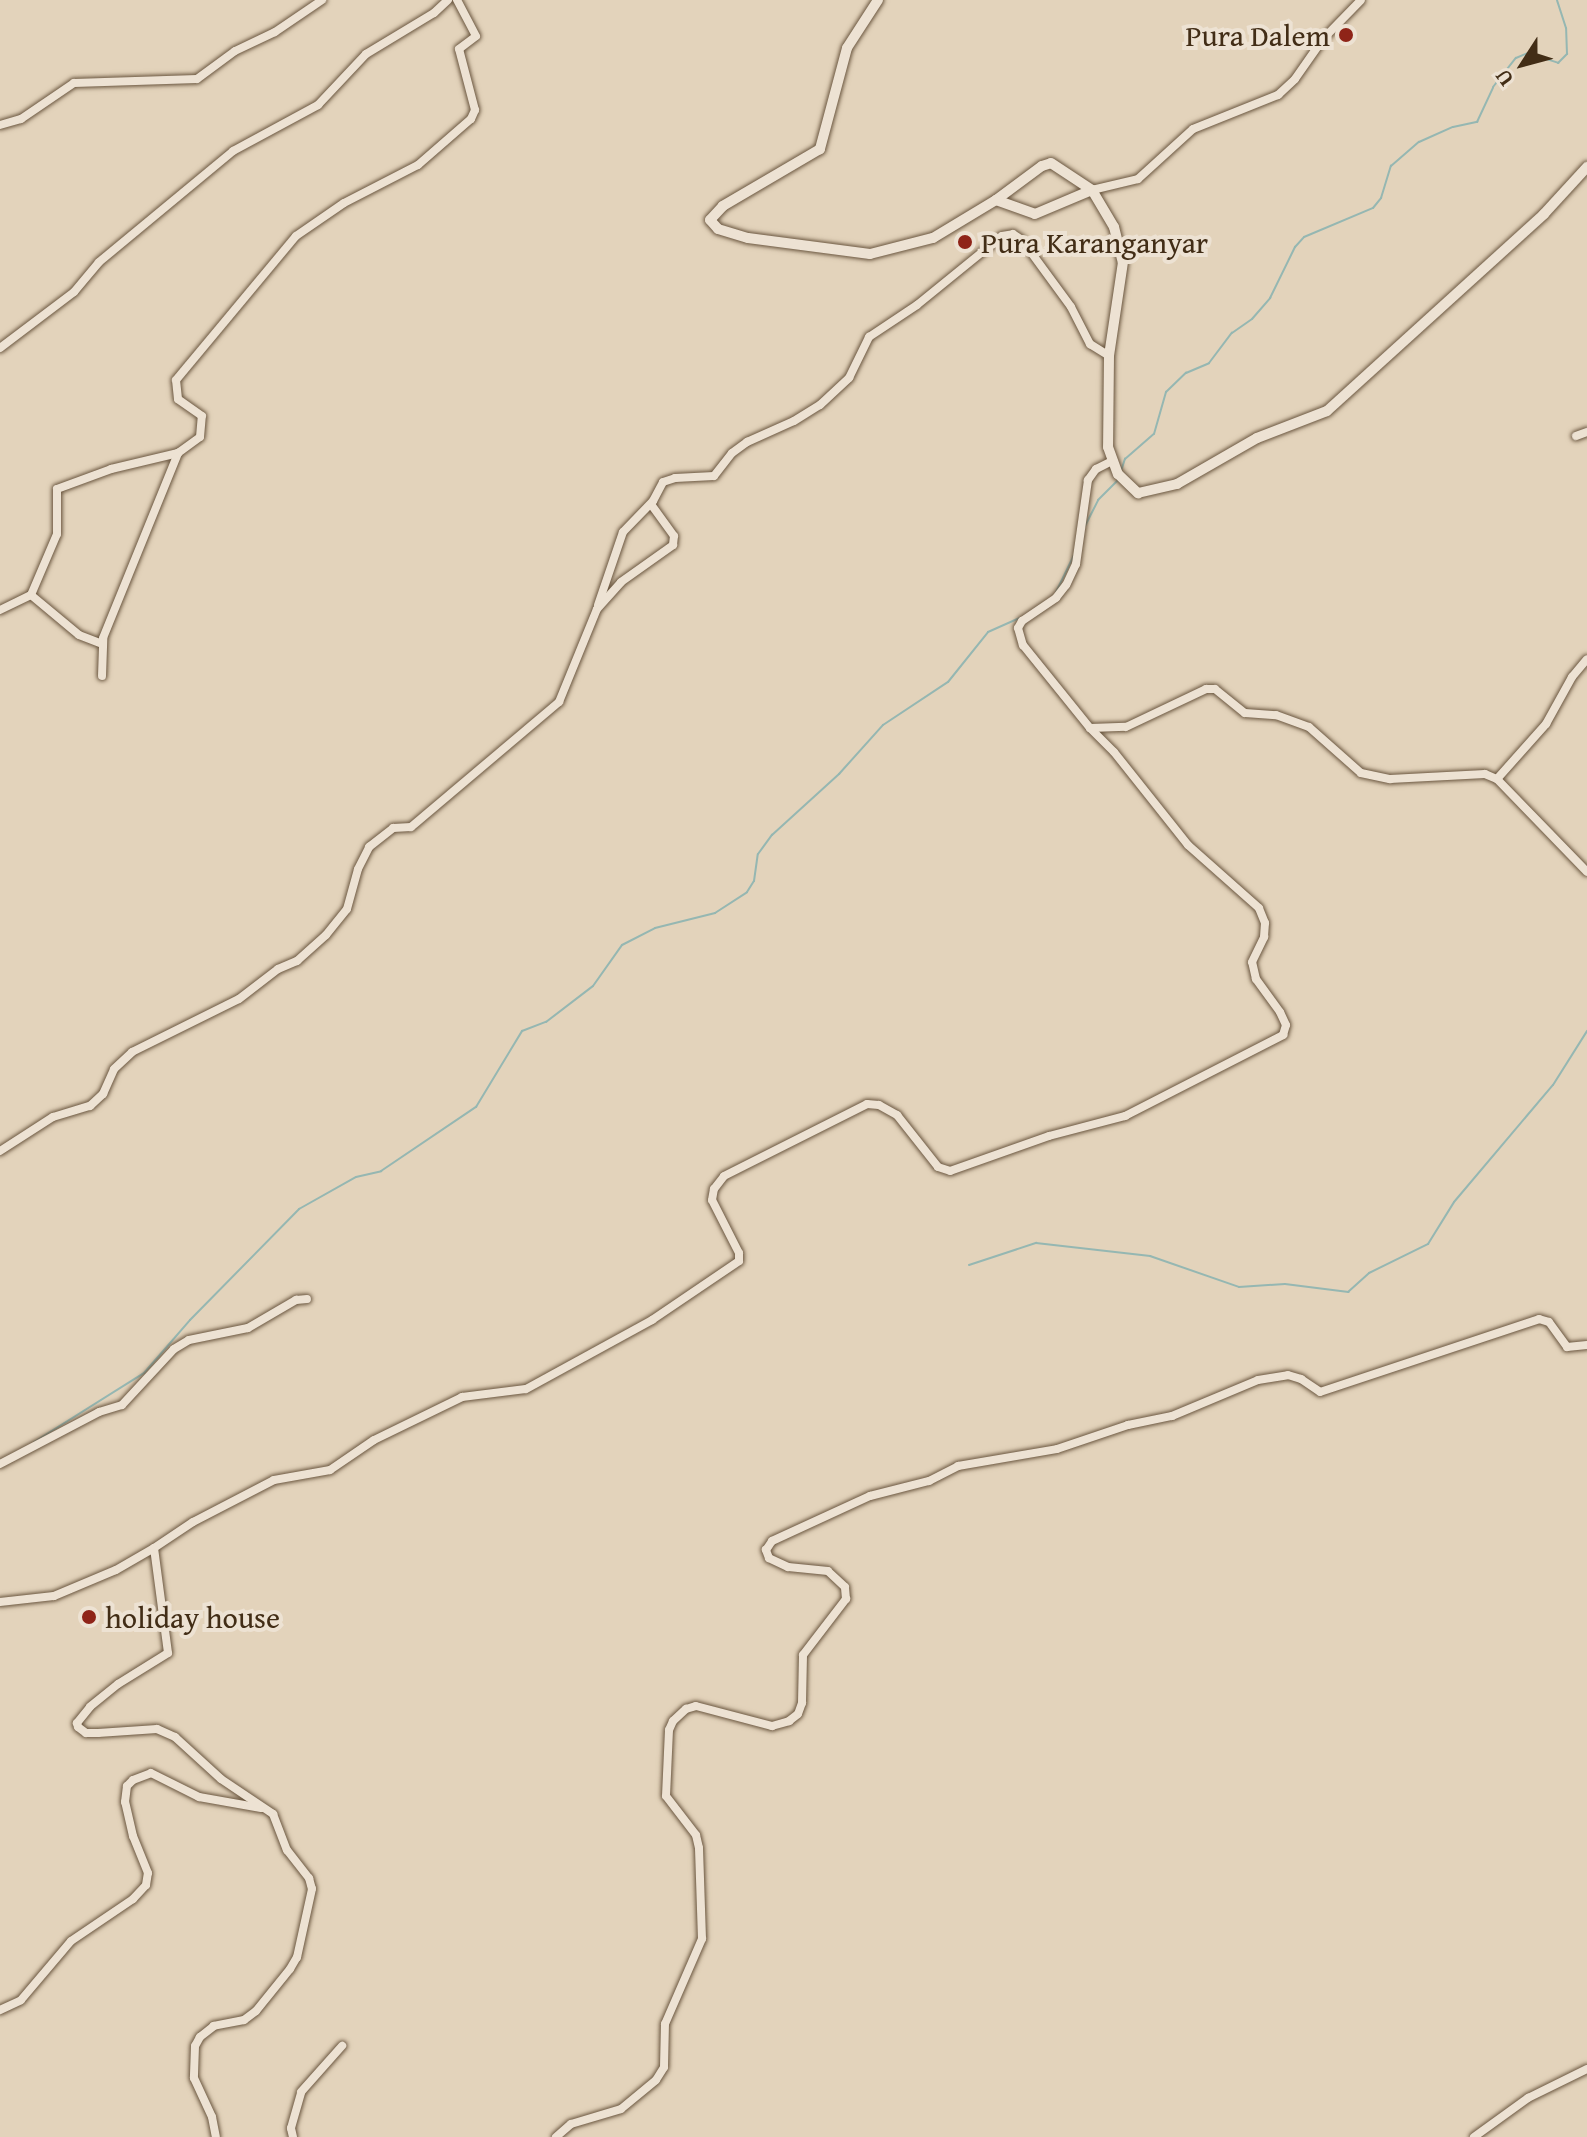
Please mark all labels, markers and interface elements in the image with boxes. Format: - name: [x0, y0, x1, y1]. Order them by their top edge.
- place label: Pura Dalem: [1185, 17, 1330, 53]
- north arrow: [1483, 24, 1563, 104]
- marker: Pura Dalem: [1337, 26, 1355, 44]
- text: U: [1486, 63, 1521, 94]
- place label: Pura Karanganyar: [981, 224, 1208, 260]
- marker: Pura Karanganyar: [956, 233, 974, 251]
- place label: holiday house: [105, 1599, 280, 1635]
- marker: holiday house: [80, 1608, 98, 1626]

